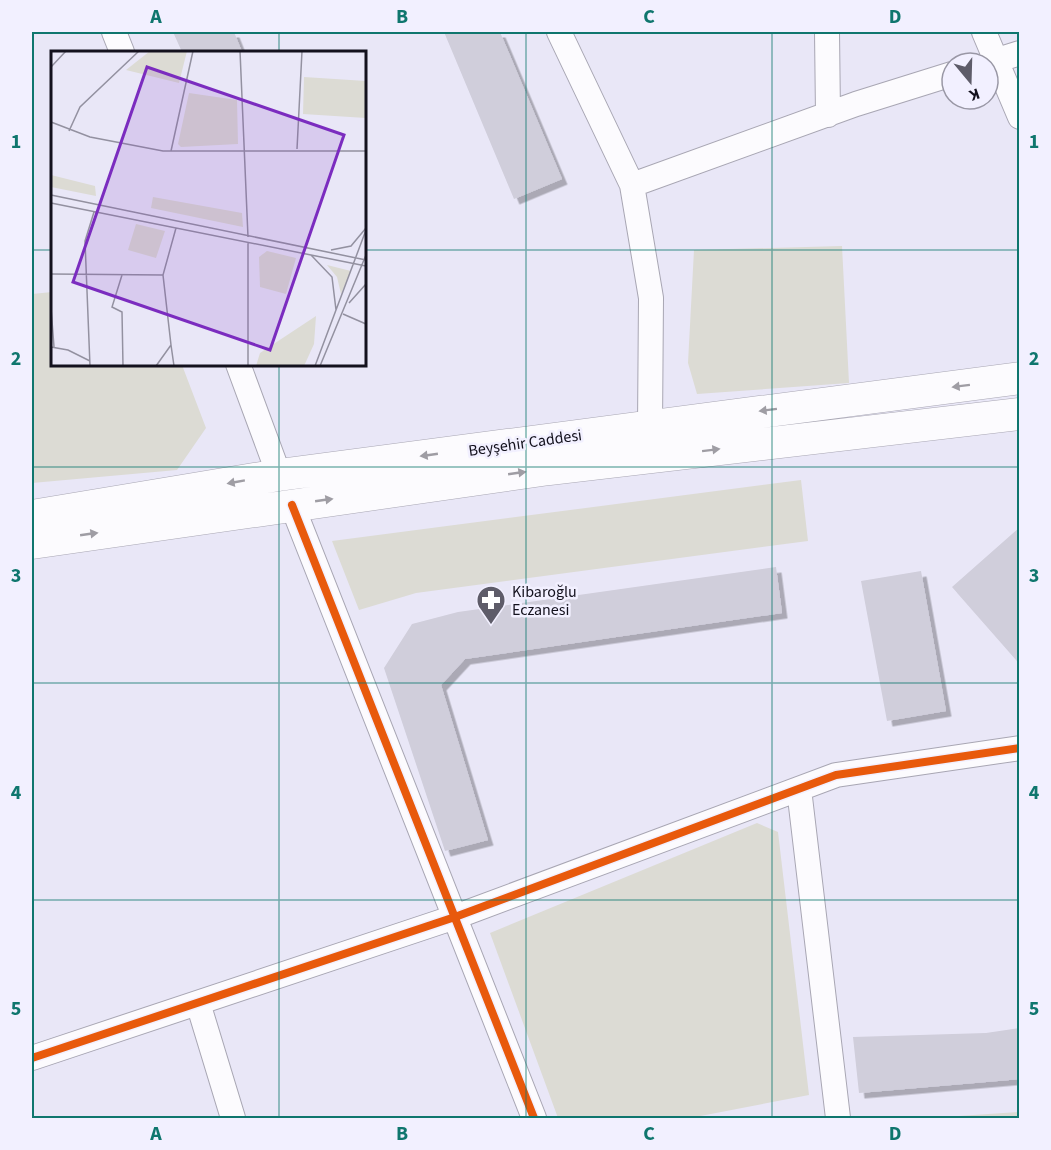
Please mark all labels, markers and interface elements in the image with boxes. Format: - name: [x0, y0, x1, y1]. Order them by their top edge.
- text: A: [149, 3, 162, 31]
- text: B: [396, 3, 408, 31]
- text: C: [643, 3, 655, 31]
- text: D: [889, 3, 901, 31]
- inset map: [51, 51, 366, 366]
- north arrow: [940, 51, 1000, 111]
- text: K: [966, 82, 983, 106]
- text: 1: [11, 128, 21, 156]
- text: 1: [1029, 128, 1039, 156]
- text: 2: [11, 345, 21, 373]
- text: 2: [1029, 345, 1039, 373]
- one-way arrow: [952, 381, 971, 390]
- one-way arrow: [758, 406, 777, 415]
- street label: Beyşehir Caddesi: [467, 424, 583, 462]
- one-way arrow: [701, 445, 720, 455]
- one-way arrow: [419, 450, 438, 459]
- one-way arrow: [508, 469, 527, 478]
- one-way arrow: [226, 478, 245, 487]
- one-way arrow: [315, 496, 334, 505]
- one-way arrow: [80, 530, 99, 539]
- text: 3: [11, 562, 21, 590]
- text: 3: [1029, 562, 1039, 590]
- place label: Kibaroğlu Eczanesi: [512, 581, 577, 621]
- pharmacy icon: Kibaroğlu Eczanesi: [475, 584, 507, 626]
- text: 4: [11, 779, 22, 807]
- text: 4: [1029, 779, 1040, 807]
- text: 5: [11, 995, 21, 1023]
- text: 5: [1029, 995, 1039, 1023]
- text: A: [149, 1120, 162, 1148]
- text: B: [396, 1120, 408, 1148]
- text: C: [643, 1120, 655, 1148]
- text: D: [889, 1120, 901, 1148]

